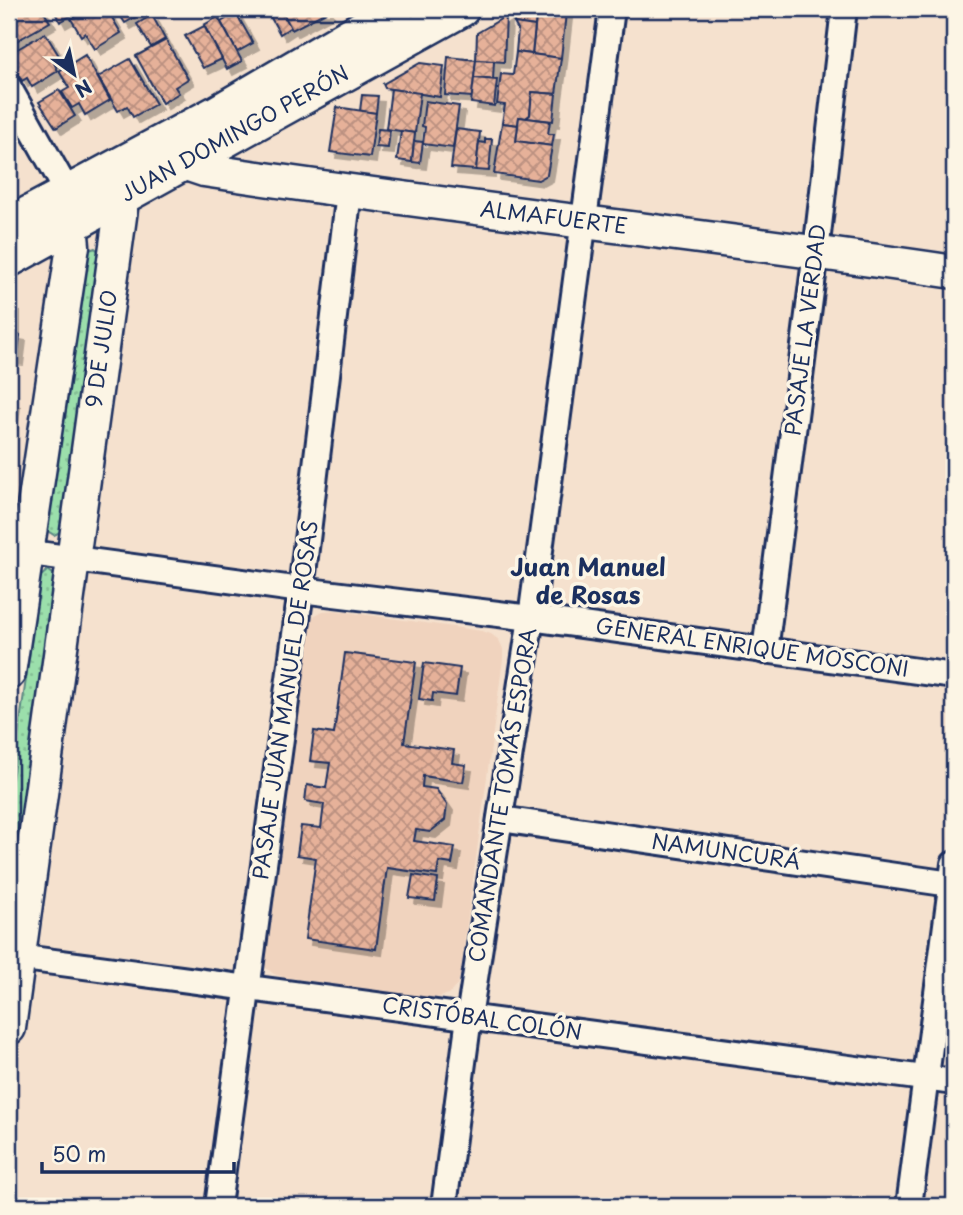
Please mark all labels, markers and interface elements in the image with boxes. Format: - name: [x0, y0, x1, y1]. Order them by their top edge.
- north arrow: [38, 38, 108, 108]
- street label: JUAN DOMINGO PERÓN: [114, 56, 354, 209]
- text: N: [70, 73, 98, 105]
- street label: ALMAFUERTE: [479, 191, 630, 241]
- street label: PASAJE LA VERDAD: [775, 222, 833, 437]
- street label: 9 DE JULIO: [76, 288, 124, 410]
- street label: PASAJE JUAN MANUEL DE ROSAS: [243, 518, 325, 881]
- district label: Juan Manuel de Rosas: [510, 548, 666, 612]
- street label: GENERAL ENRIQUE MOSCONI: [594, 608, 911, 684]
- street label: COMANDANTE TOMÁS ESPORA: [459, 625, 543, 965]
- street label: NAMUNCURÁ: [650, 824, 803, 876]
- street label: CRISTÓBAL COLÓN: [380, 987, 584, 1047]
- scale bar: [42, 1131, 234, 1175]
- text: 50 m: [52, 1137, 106, 1169]

